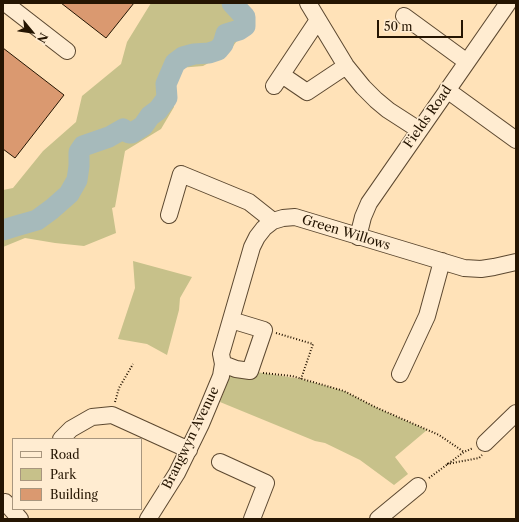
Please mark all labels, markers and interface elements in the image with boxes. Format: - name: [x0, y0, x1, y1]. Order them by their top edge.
- north arrow: [12, 12, 52, 52]
- scale bar: [379, 12, 465, 38]
- text: 50 m: [384, 19, 413, 34]
- text: N: [34, 30, 51, 45]
- street label: Fields Road: [401, 83, 455, 151]
- street label: Green Willows: [300, 212, 392, 254]
- street label: Brangwyn Avenue: [159, 384, 223, 492]
- legend: [12, 438, 142, 510]
- text: Road: [50, 447, 80, 462]
- text: Park: [50, 467, 76, 482]
- text: Building: [50, 487, 98, 502]

